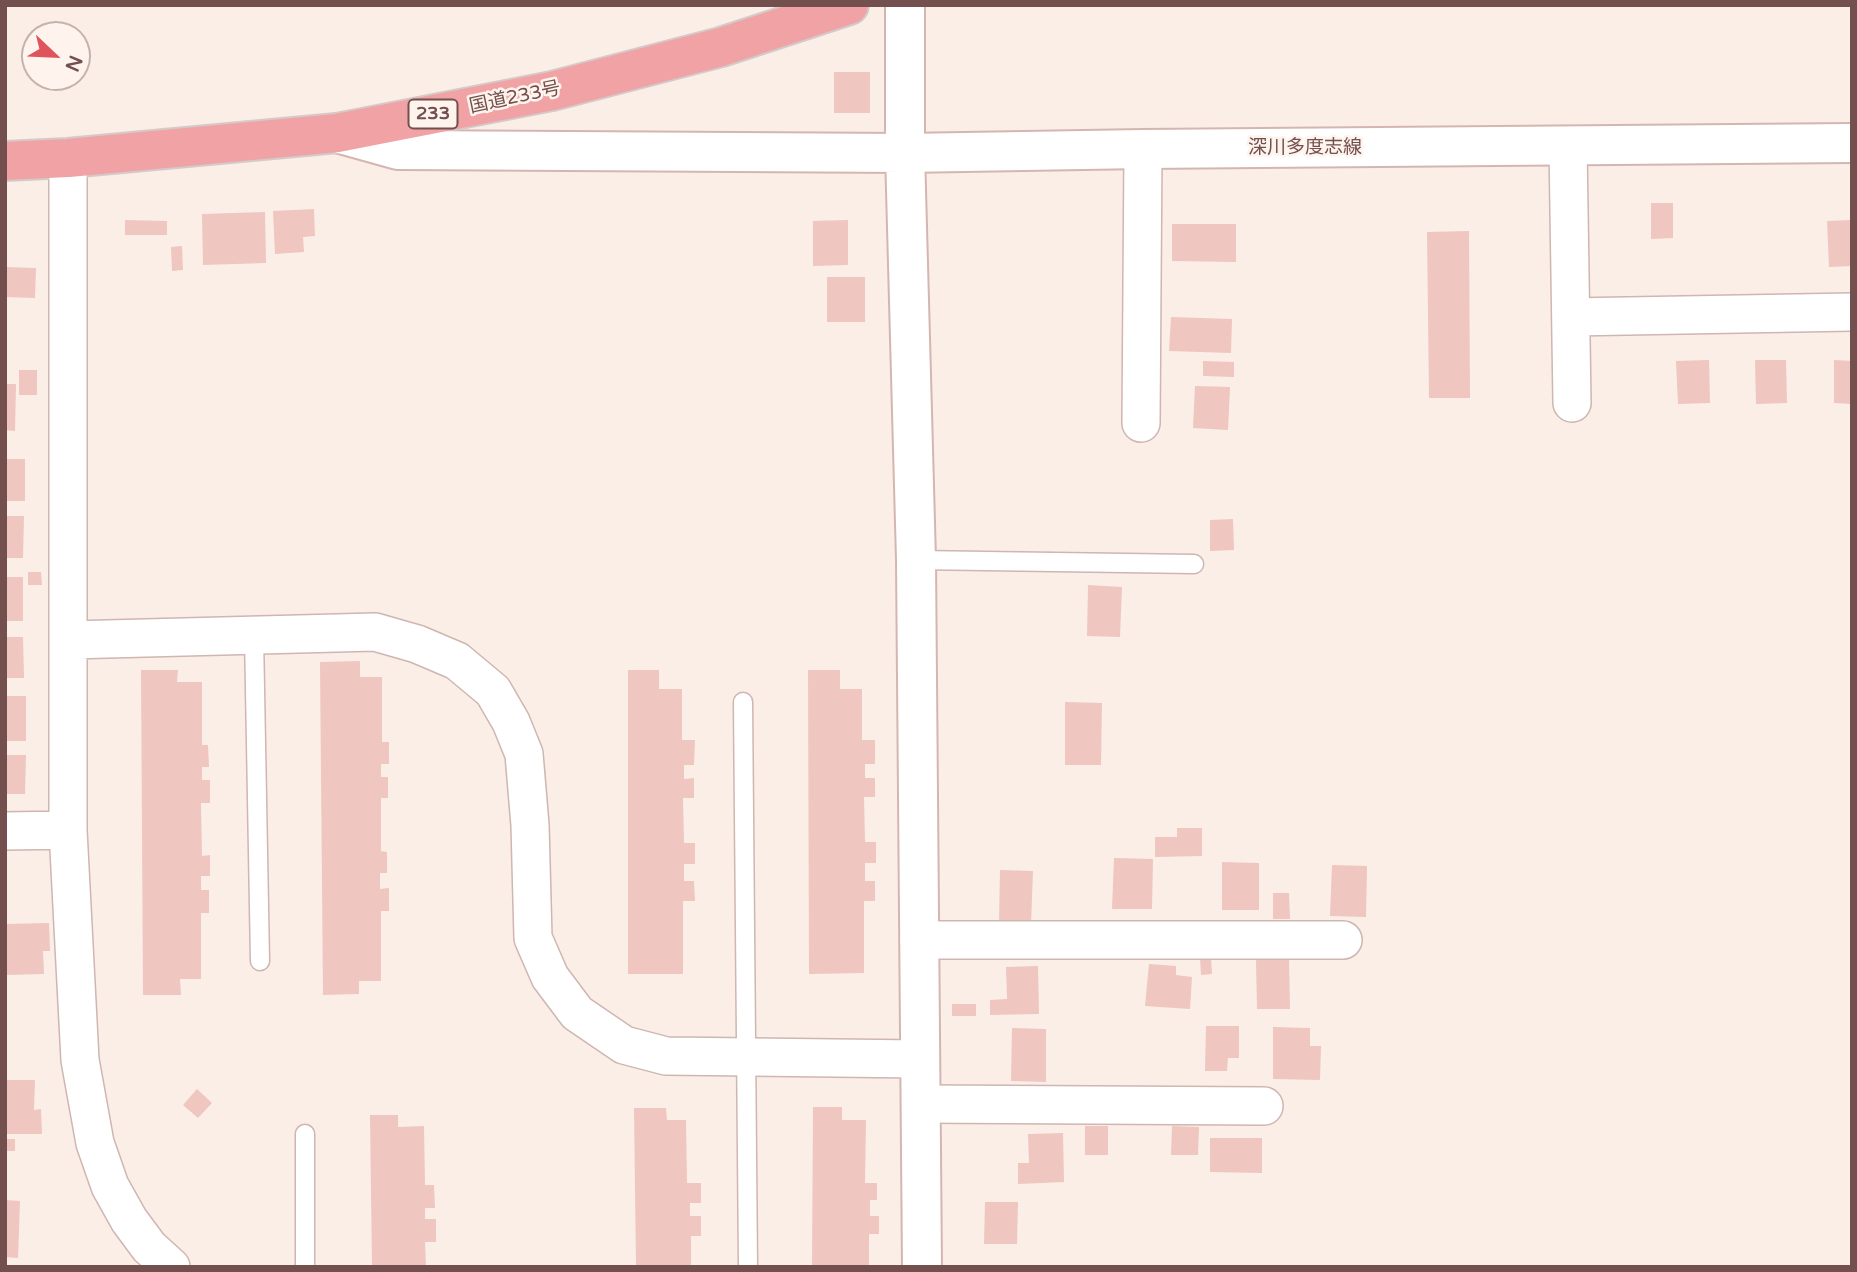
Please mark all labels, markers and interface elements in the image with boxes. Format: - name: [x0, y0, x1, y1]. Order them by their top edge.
- north arrow: [21, 21, 91, 91]
- text: N: [60, 52, 87, 75]
- street label: 国道233号: [467, 77, 563, 119]
- road number: 233: [408, 100, 458, 128]
- street label: 深川多度志線: [1248, 137, 1362, 159]

